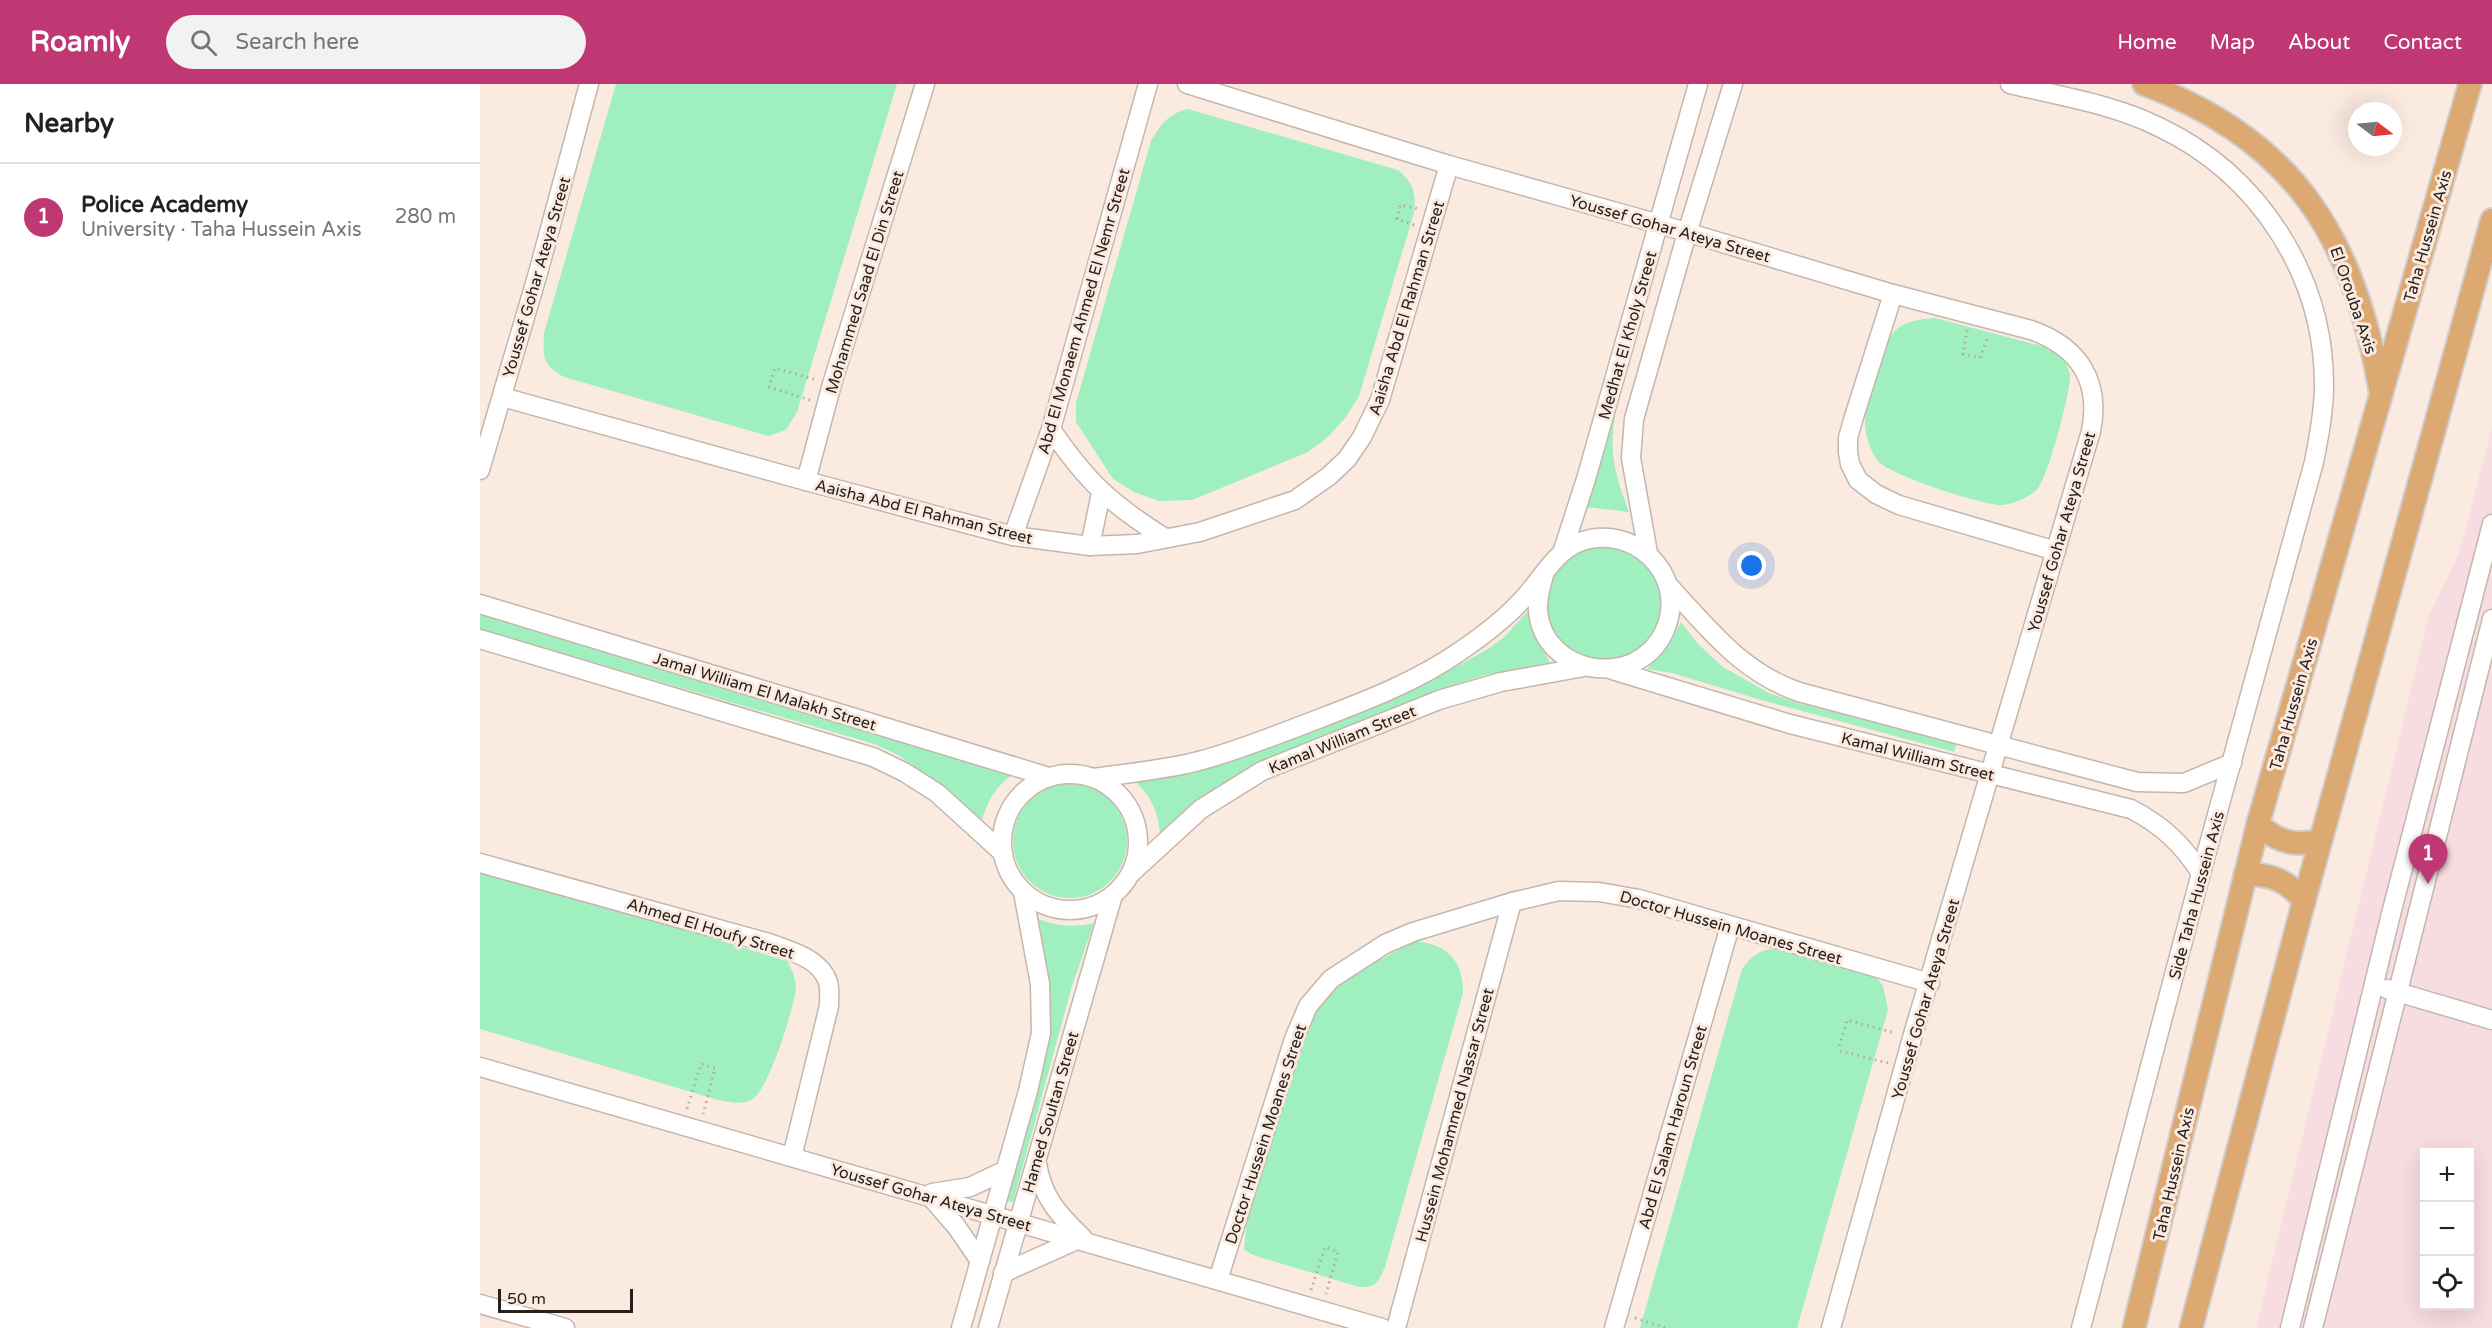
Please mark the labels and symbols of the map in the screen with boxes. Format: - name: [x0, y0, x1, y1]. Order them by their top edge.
- north arrow: [2348, 102, 2402, 156]
- street label: Abd El Monaem Ahmed El Nemr Street: [1033, 166, 1134, 457]
- street label: Mohammed Saad El Din Street: [821, 168, 908, 396]
- street label: Taha Hussein Axis: [2400, 168, 2456, 305]
- street label: Youssef Gohar Ateya Street: [499, 175, 575, 380]
- street label: Youssef Gohar Ateya Street: [1567, 191, 1772, 267]
- street label: Aaisha Abd El Rahman Street: [1365, 199, 1449, 418]
- street label: El Orouba Axis: [2325, 244, 2381, 357]
- street label: Medhat El Kholy Street: [1594, 249, 1662, 422]
- street label: Youssef Gohar Ateya Street: [2024, 430, 2100, 635]
- street label: Aaisha Abd El Rahman Street: [813, 475, 1035, 549]
- your location: [1737, 551, 1766, 580]
- street label: Taha Hussein Axis: [2266, 636, 2322, 773]
- street label: Jamal William El Malakh Street: [651, 648, 879, 735]
- street label: Kamal William Street: [1266, 701, 1419, 779]
- street label: Kamal William Street: [1839, 728, 1996, 786]
- street label: Side Taha Hussein Axis: [2165, 809, 2229, 982]
- pin: 1: [2408, 834, 2448, 884]
- street label: Doctor Hussein Moanes Street: [1617, 887, 1844, 969]
- street label: Ahmed El Houfy Street: [625, 894, 797, 964]
- street label: Youssef Gohar Ateya Street: [1888, 897, 1964, 1102]
- street label: Hussein Mohammed Nassar Street: [1411, 986, 1499, 1245]
- street label: Doctor Hussein Moanes Street: [1221, 1022, 1311, 1247]
- street label: Abd El Salam Haroun Street: [1634, 1023, 1712, 1232]
- street label: Hamed Soultan Street: [1018, 1029, 1084, 1195]
- street label: Taha Hussein Axis: [2149, 1105, 2199, 1243]
- street label: Youssef Gohar Ateya Street: [828, 1160, 1033, 1236]
- scale bar: [498, 1286, 633, 1314]

